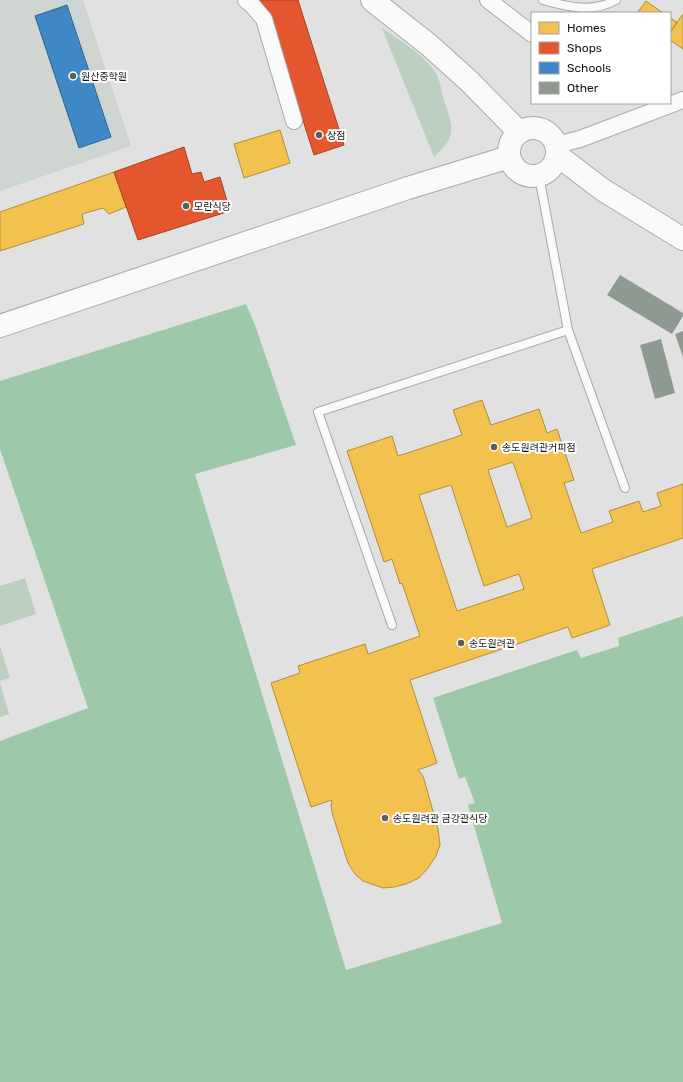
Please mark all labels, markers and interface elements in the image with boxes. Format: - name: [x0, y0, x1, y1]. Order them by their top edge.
- legend: [531, 12, 671, 104]
- text: Homes: [567, 21, 606, 35]
- text: Shops: [567, 41, 602, 55]
- text: Schools: [567, 61, 611, 75]
- marker: 원산중학원: [68, 71, 78, 81]
- place label: 원산중학원: [81, 71, 127, 83]
- text: Other: [567, 81, 599, 95]
- marker: 상점: [314, 130, 324, 140]
- place label: 상점: [327, 130, 345, 142]
- marker: 모란식당: [181, 201, 191, 211]
- place label: 모란식당: [194, 201, 231, 213]
- marker: 송도원려관커피점: [489, 442, 499, 452]
- place label: 송도원려관커피점: [502, 442, 576, 454]
- marker: 송도원려관: [456, 638, 466, 648]
- place label: 송도원려관: [469, 638, 516, 650]
- marker: 송도원려관 금강관식당: [380, 813, 390, 823]
- place label: 송도원려관 금강관식당: [393, 813, 487, 825]

